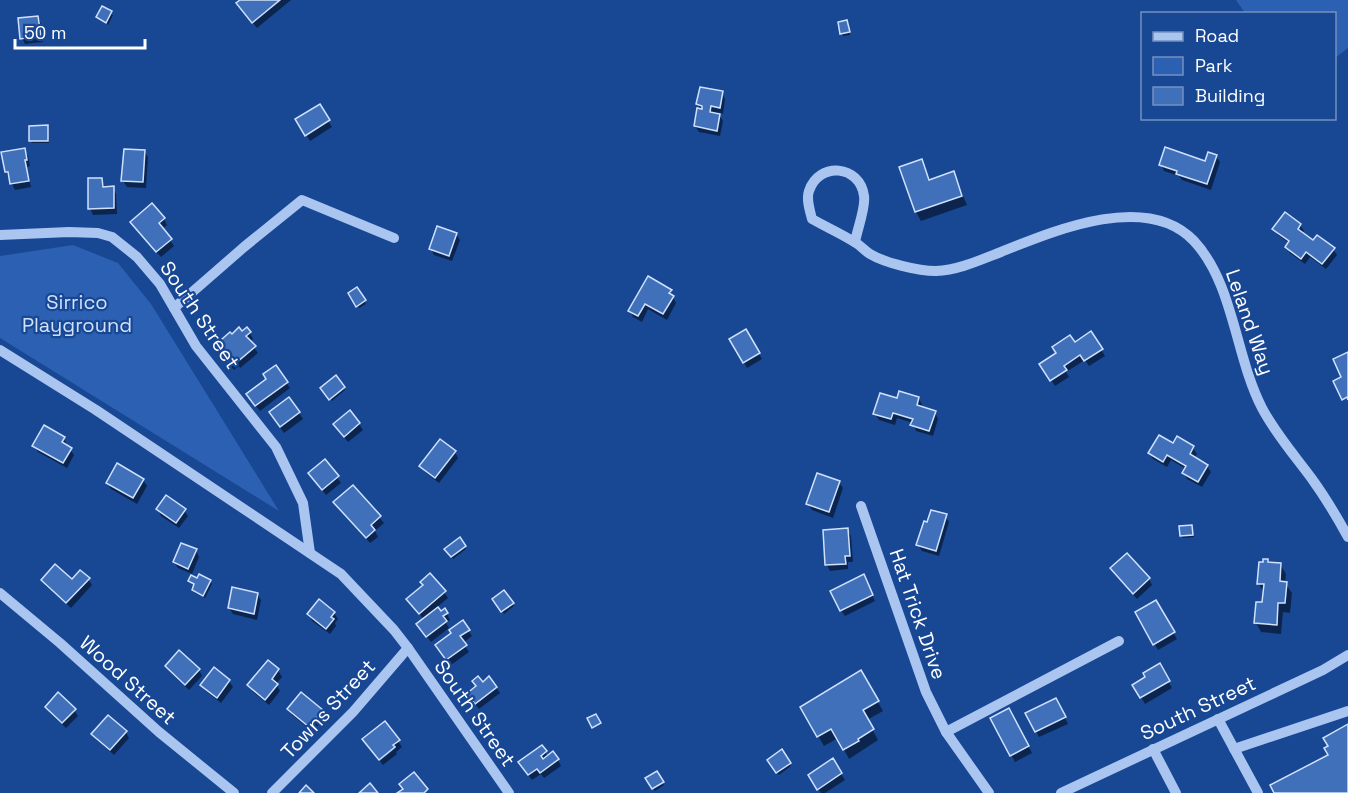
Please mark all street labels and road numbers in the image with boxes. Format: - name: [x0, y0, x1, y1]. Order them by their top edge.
- street label: South Street: [154, 256, 246, 374]
- street label: Leland Way: [1220, 266, 1280, 378]
- street label: Hat Trick Drive: [884, 545, 952, 683]
- street label: Wood Street: [74, 630, 182, 730]
- street label: Towns Street: [275, 654, 381, 764]
- street label: South Street: [429, 655, 521, 771]
- street label: South Street: [1136, 670, 1260, 746]

